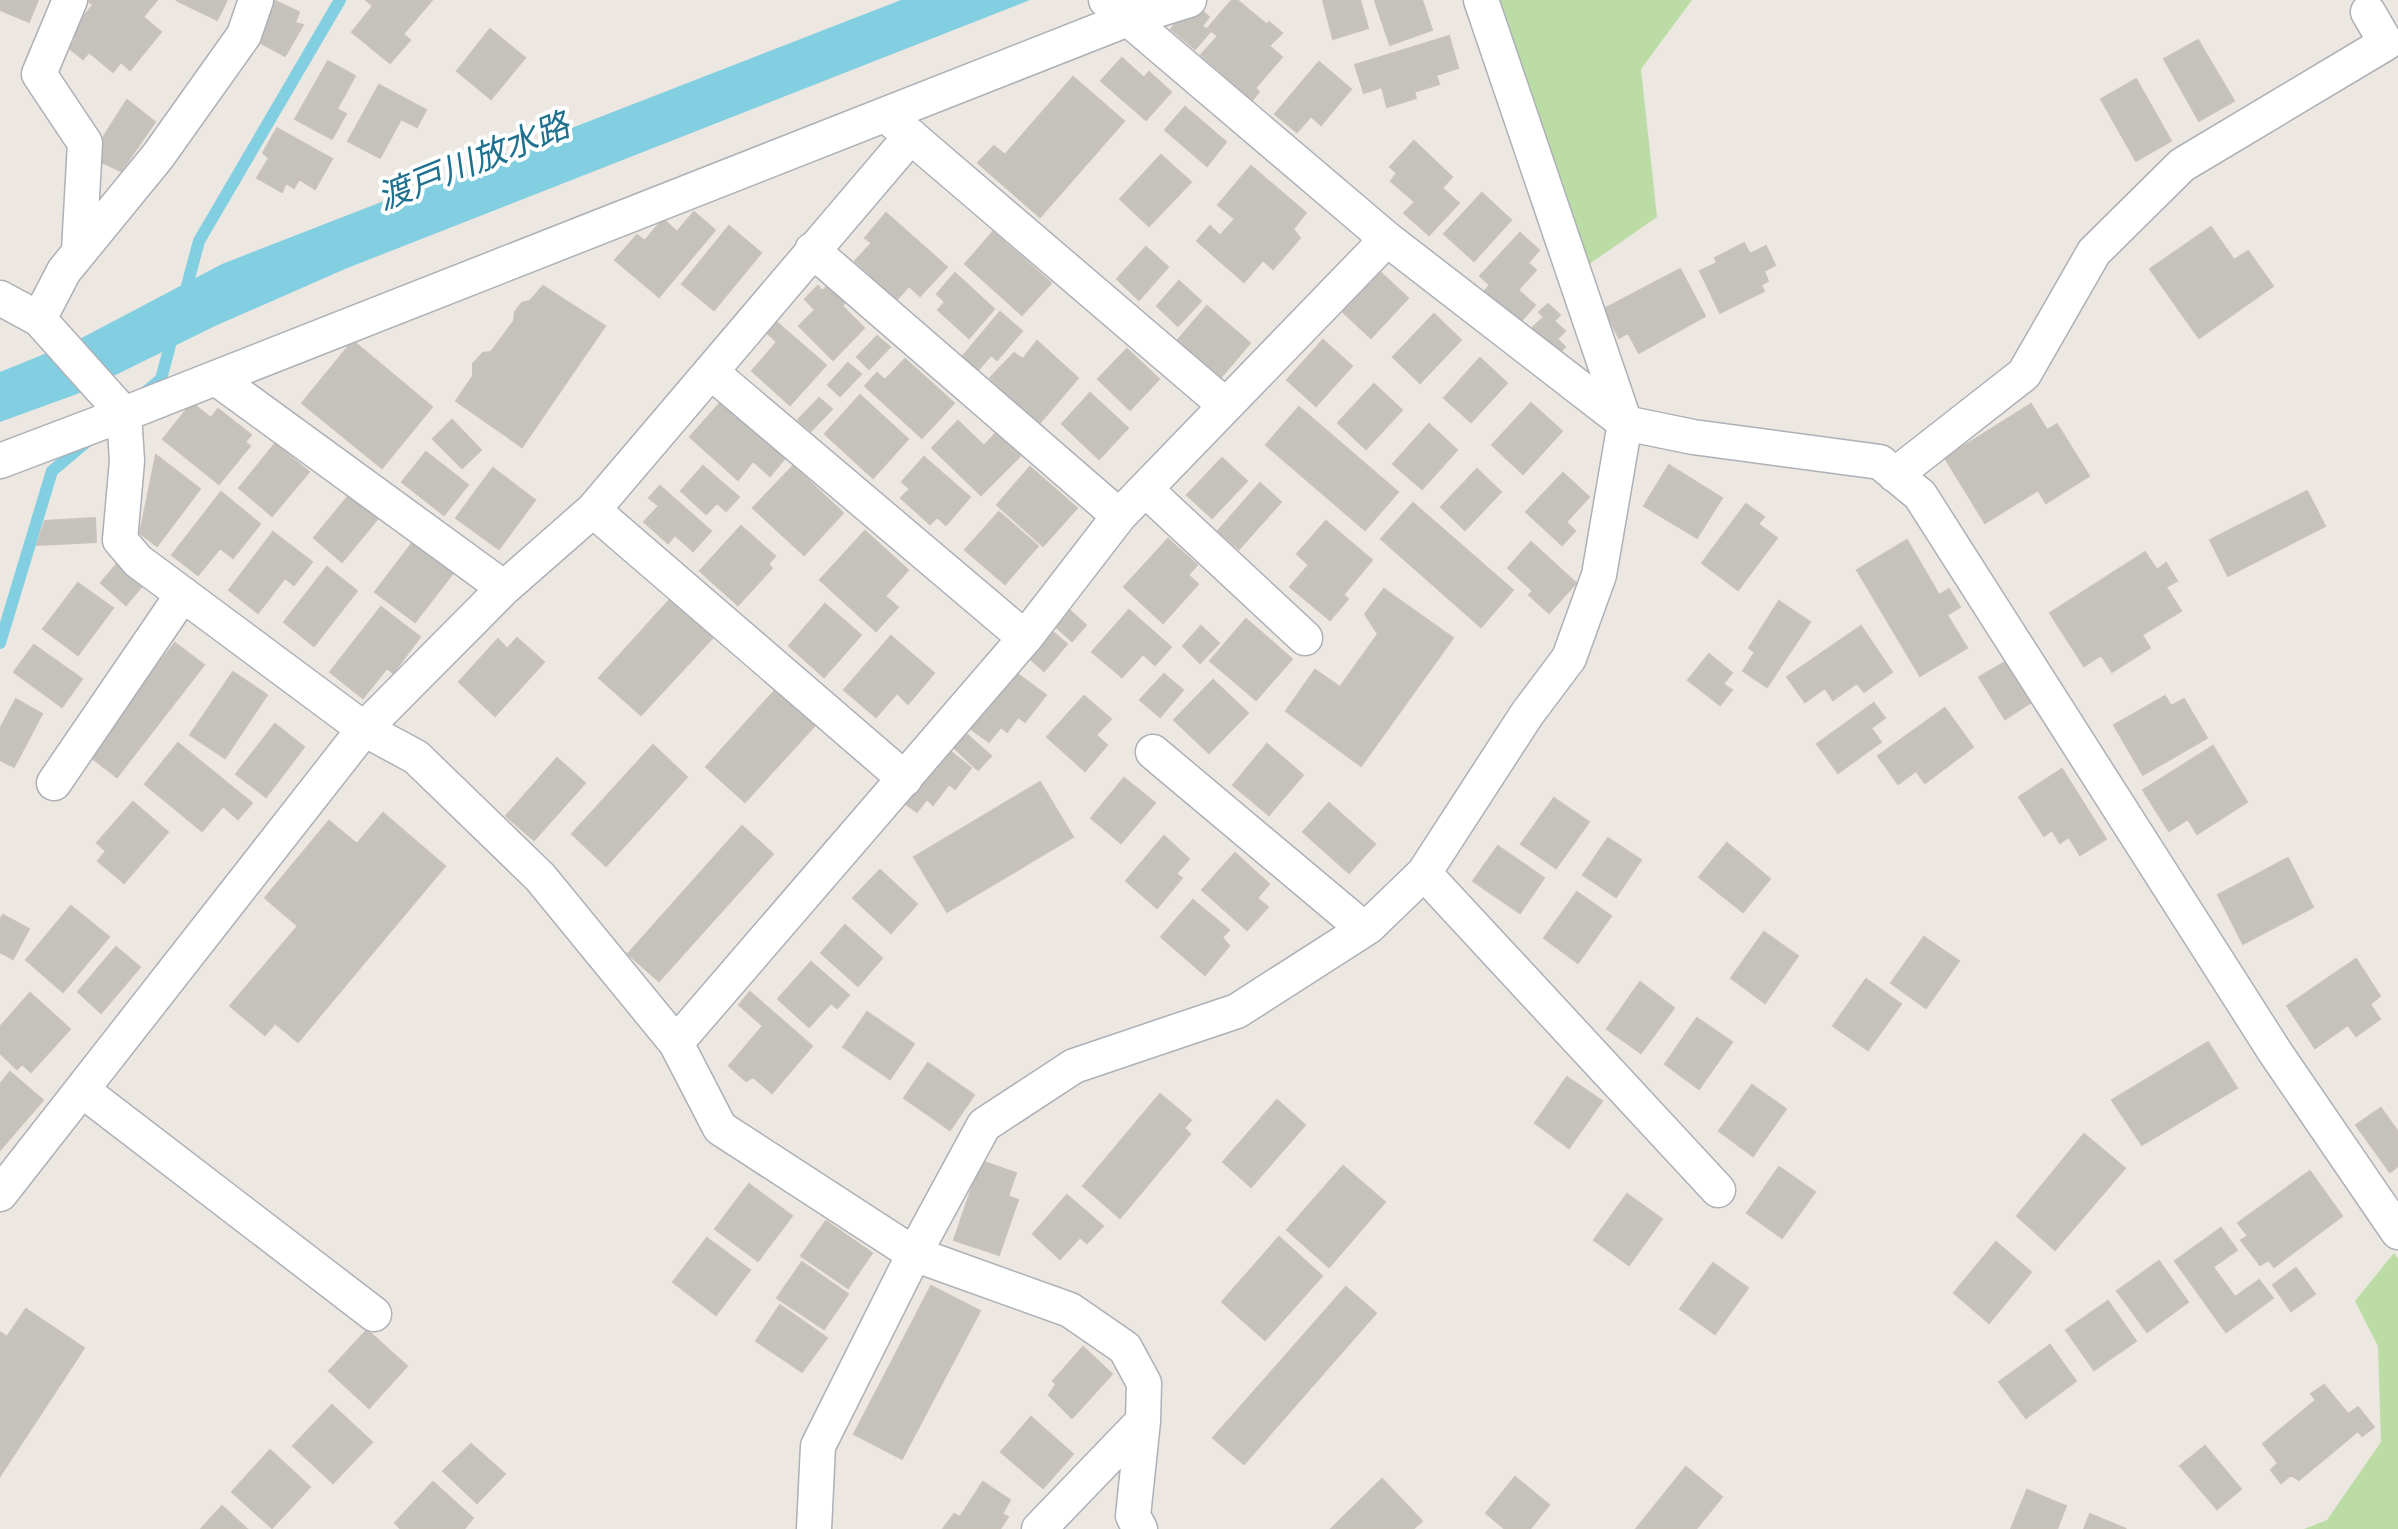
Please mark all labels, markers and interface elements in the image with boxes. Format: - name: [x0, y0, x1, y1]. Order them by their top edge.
- water label: 渡戸川放水路: [372, 106, 577, 217]

